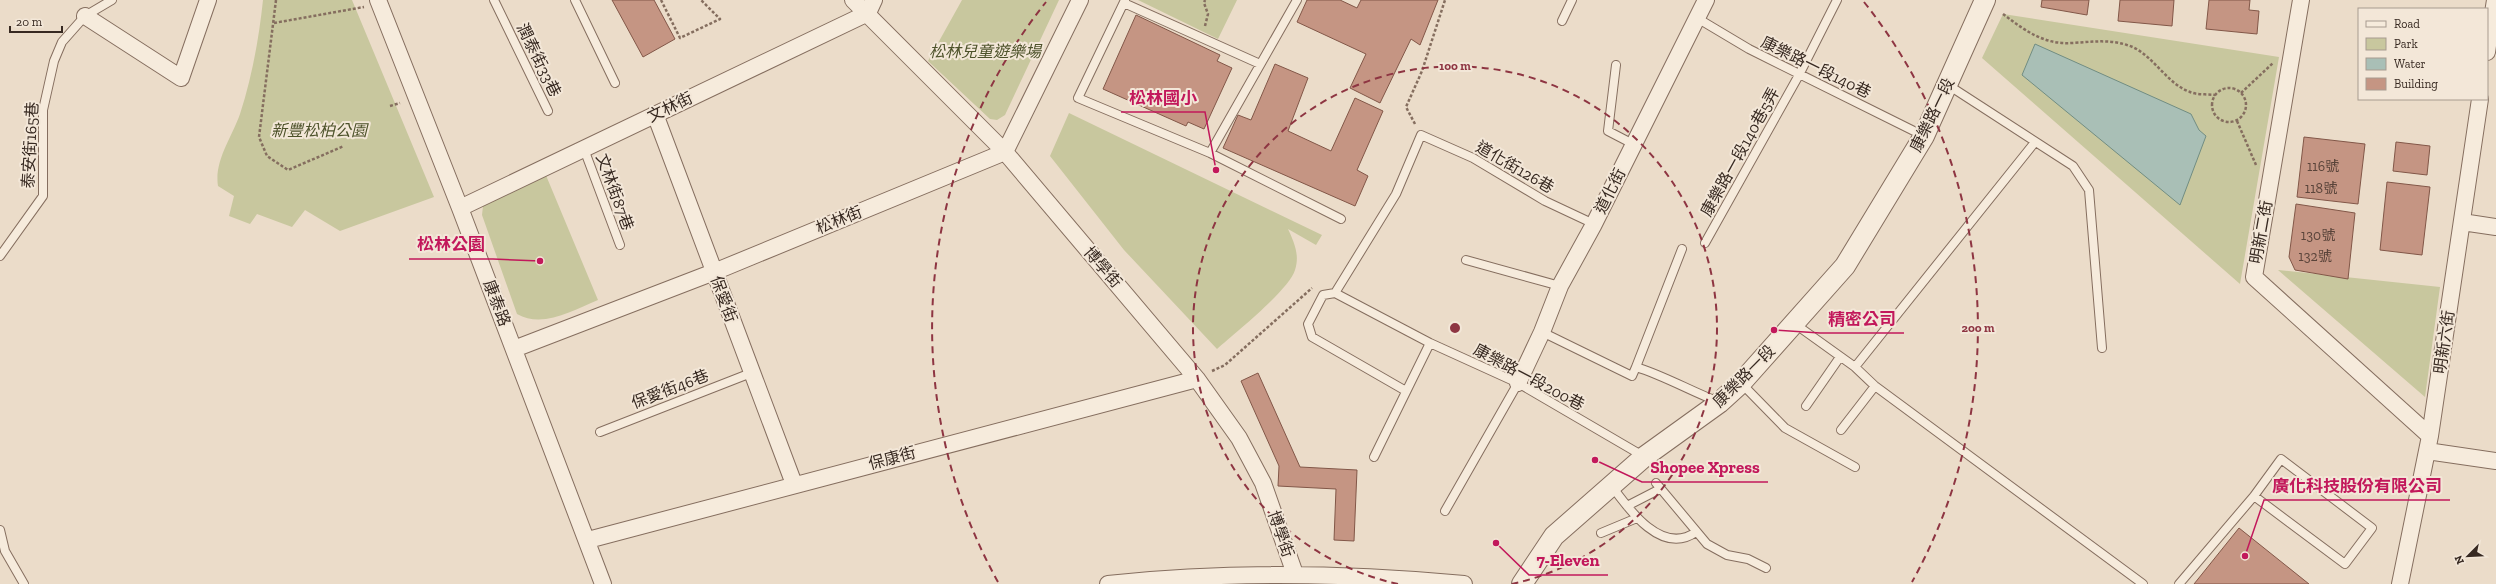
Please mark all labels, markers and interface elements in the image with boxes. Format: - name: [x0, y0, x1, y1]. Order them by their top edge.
- scale bar: [10, 8, 62, 34]
- legend: [2358, 8, 2488, 100]
- text: 20 m: [16, 15, 43, 29]
- text: Road: [2394, 17, 2420, 31]
- street label: 潤泰街33巷: [513, 20, 565, 100]
- street label: 康樂路一段140巷: [1758, 32, 1874, 102]
- text: Park: [2394, 37, 2419, 51]
- park label: 松林兒童遊樂場: [929, 42, 1043, 61]
- text: Water: [2394, 57, 2426, 71]
- text: 100 m: [1439, 59, 1471, 73]
- street label: 康樂路一段: [1906, 75, 1958, 155]
- text: Building: [2394, 77, 2438, 91]
- callout: 松林國小: [1121, 83, 1205, 112]
- street label: 康樂路一段140巷5弄: [1697, 84, 1783, 220]
- street label: 文林街: [644, 88, 696, 126]
- text: 松林國小: [1129, 88, 1197, 108]
- street label: 泰安街165巷: [18, 101, 42, 189]
- park label: 新豐松柏公園: [271, 121, 369, 140]
- street label: 道化街126巷: [1473, 137, 1557, 197]
- street label: 文林街87巷: [592, 151, 638, 233]
- house number: 116號: [2307, 158, 2339, 175]
- street label: 道化街: [1591, 165, 1629, 217]
- house number: 118號: [2305, 180, 2337, 197]
- street label: 明新二街: [2246, 199, 2276, 265]
- street label: 松林街: [813, 202, 865, 238]
- house number: 130號: [2301, 227, 2335, 244]
- callout: 松林公園: [409, 230, 493, 259]
- text: 松林公園: [417, 234, 485, 254]
- street label: 博學街: [1080, 243, 1126, 291]
- house number: 132號: [2298, 248, 2332, 265]
- street label: 保愛街: [707, 273, 741, 325]
- street label: 康泰路: [480, 277, 514, 329]
- callout: 精密公司: [1820, 304, 1904, 333]
- text: 精密公司: [1828, 309, 1896, 329]
- street label: 明新六街: [2430, 309, 2458, 375]
- centre of rings: [1448, 321, 1462, 335]
- text: 200 m: [1961, 321, 1995, 335]
- street label: 康樂路一段200巷: [1470, 340, 1588, 414]
- street label: 康樂路一段: [1709, 341, 1779, 411]
- street label: 保愛街46巷: [629, 366, 711, 412]
- street label: 保康街: [866, 443, 918, 473]
- callout: Shopee Xpress: [1642, 453, 1768, 482]
- text: Shopee Xpress: [1650, 457, 1760, 477]
- callout: 廣化科技股份有限公司: [2264, 471, 2450, 500]
- text: 廣化科技股份有限公司: [2272, 476, 2442, 496]
- street label: 博學街: [1264, 508, 1298, 560]
- north arrow: [2448, 536, 2488, 576]
- callout: 7-Eleven: [1529, 546, 1608, 575]
- text: 7-Eleven: [1536, 550, 1600, 570]
- text: N: [2451, 553, 2467, 566]

